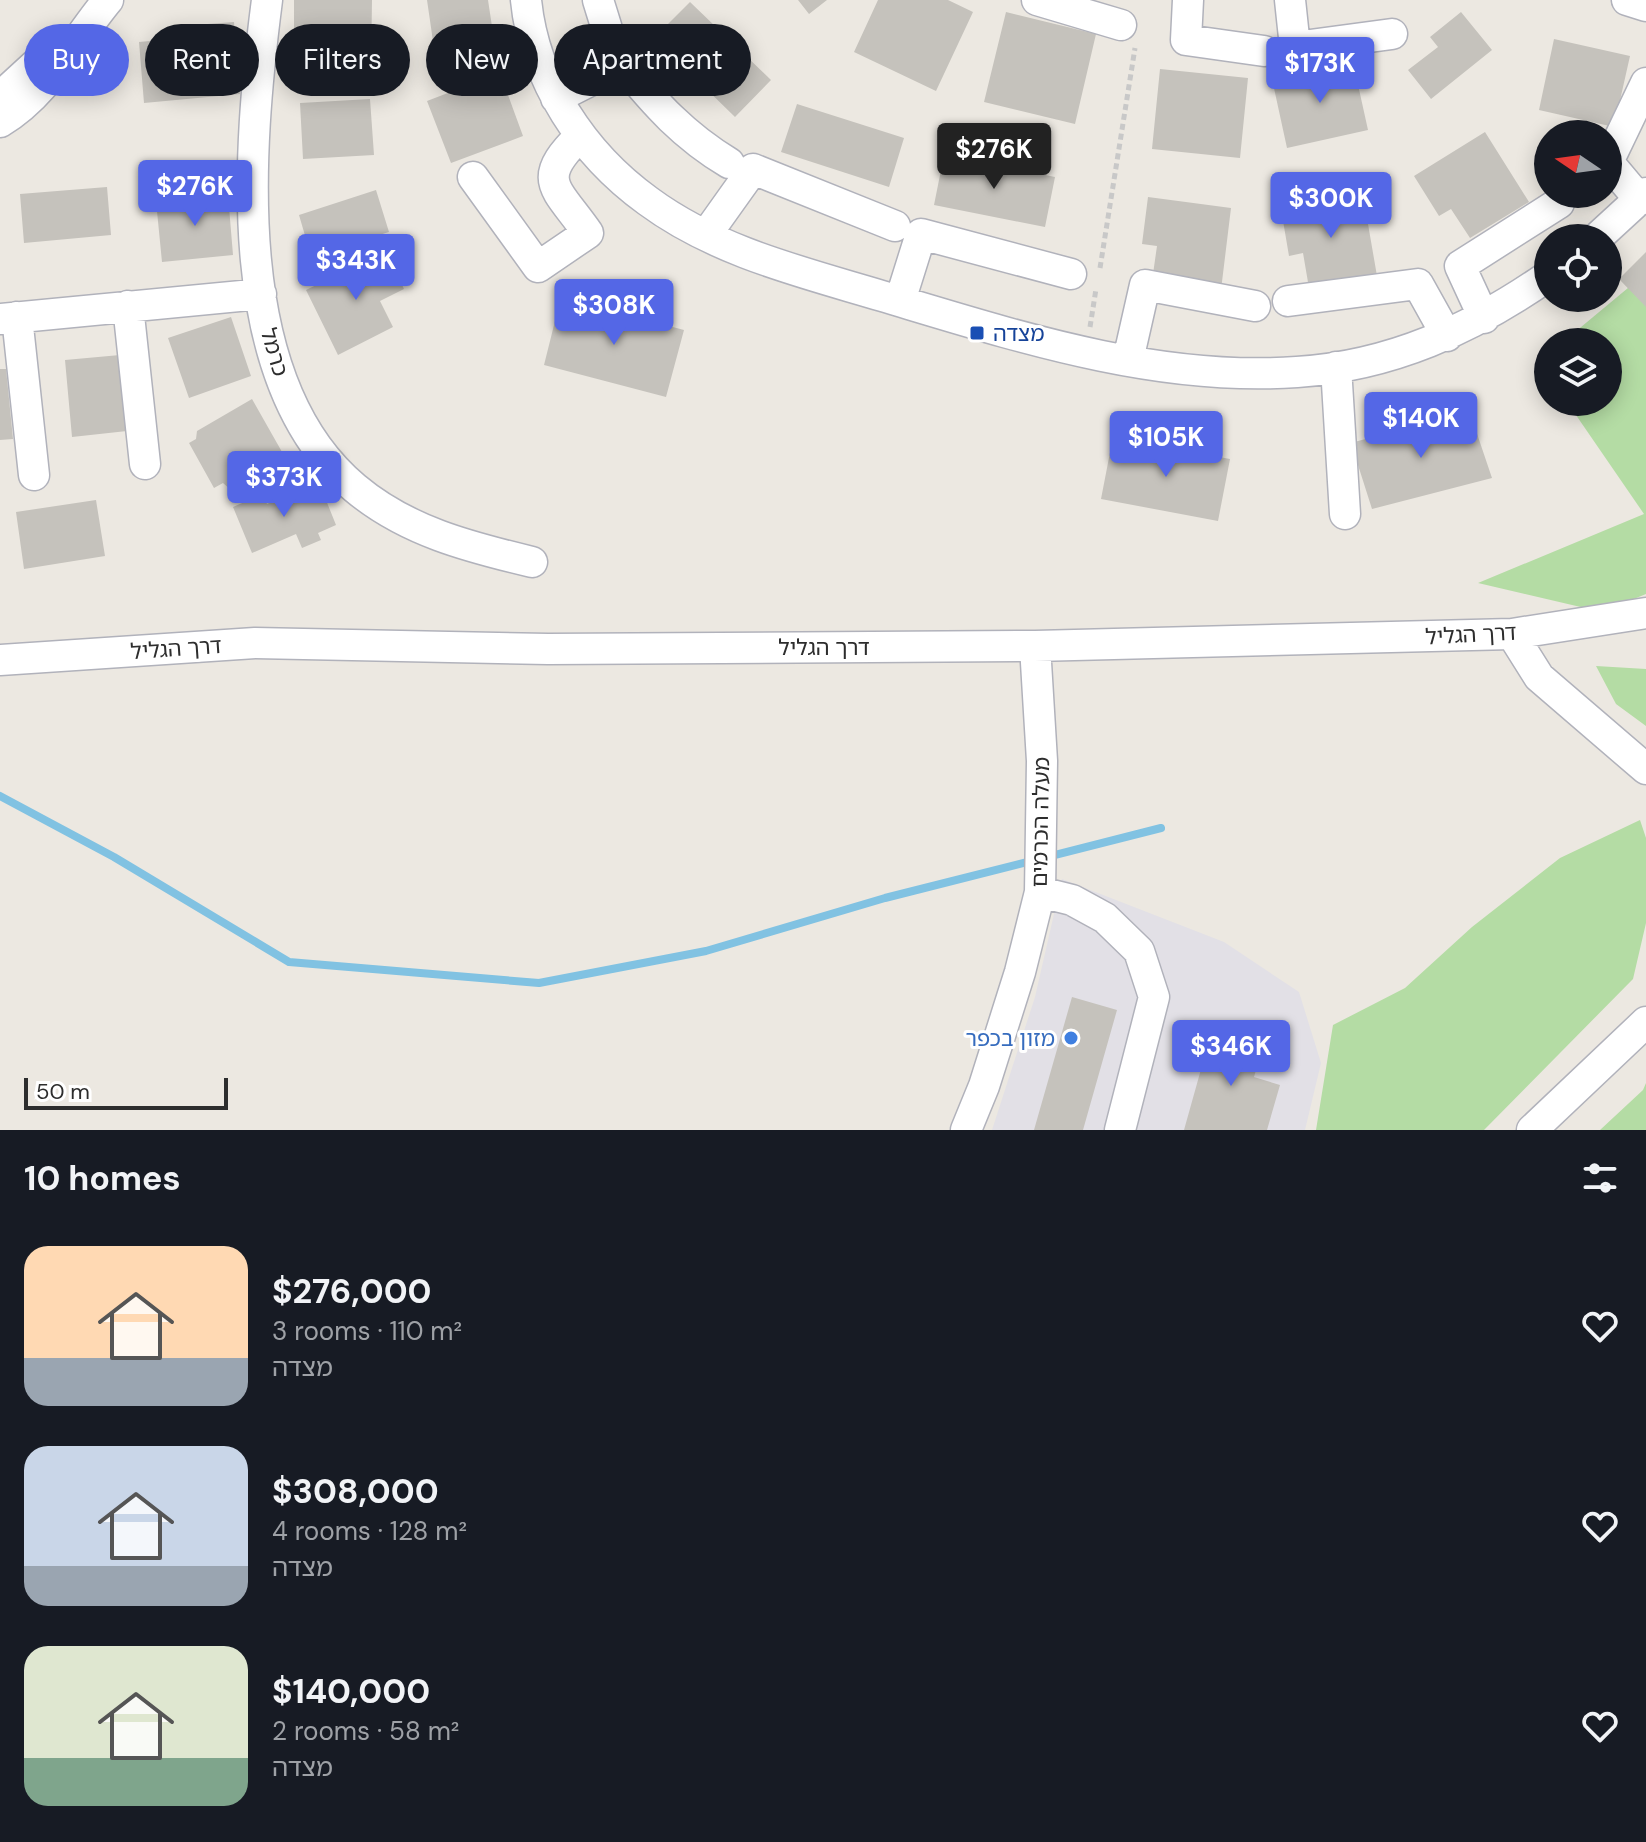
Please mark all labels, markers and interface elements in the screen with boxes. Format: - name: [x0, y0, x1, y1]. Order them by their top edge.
- chip: Buy: [24, 24, 129, 96]
- chip: Rent: [145, 24, 259, 96]
- chip: Filters: [275, 24, 410, 96]
- chip: New: [426, 24, 538, 96]
- chip: Apartment: [554, 24, 751, 96]
- pin: $173K: [1264, 37, 1376, 105]
- text: $173K: [1284, 46, 1356, 80]
- north arrow: [1534, 120, 1622, 208]
- map controls: [1534, 120, 1622, 416]
- pin: $276K: [938, 123, 1050, 191]
- text: $276K: [955, 132, 1033, 166]
- pin: $276K: [139, 160, 251, 228]
- text: $276K: [156, 169, 234, 203]
- pin: $300K: [1275, 172, 1387, 240]
- text: $300K: [1289, 181, 1373, 215]
- button: locate: [1534, 224, 1622, 312]
- pin: $343K: [300, 234, 412, 302]
- text: $343K: [316, 243, 396, 277]
- pin: $308K: [558, 279, 670, 347]
- text: $308K: [572, 288, 656, 322]
- place label: מצדה: [993, 319, 1045, 348]
- marker: מצדה: [968, 324, 986, 342]
- street label: כרמל: [254, 325, 295, 380]
- button: layers: [1534, 328, 1622, 416]
- pin: $140K: [1365, 392, 1477, 460]
- text: $140K: [1382, 401, 1460, 435]
- pin: $105K: [1110, 411, 1222, 479]
- text: $105K: [1128, 420, 1204, 454]
- pin: $373K: [228, 451, 340, 519]
- text: $373K: [245, 460, 323, 494]
- street label: דרך הגליל: [1425, 618, 1517, 651]
- street label: דרך הגליל: [129, 631, 223, 666]
- street label: דרך הגליל: [778, 633, 870, 662]
- street label: מעלה הכרמים: [1025, 756, 1056, 888]
- pin: $346K: [1175, 1020, 1287, 1088]
- place label: מזון בכפר: [965, 1024, 1055, 1053]
- marker: מזון בכפר: [1062, 1029, 1080, 1047]
- text: $346K: [1190, 1029, 1272, 1063]
- scale bar: [24, 1074, 228, 1110]
- text: 50 m: [36, 1077, 90, 1106]
- text: 10 homes: [24, 1156, 181, 1201]
- icon: filters: [1578, 1156, 1622, 1200]
- text: $276,000: [272, 1269, 432, 1314]
- icon: home: [88, 1278, 184, 1374]
- icon: heart: [1578, 1304, 1622, 1348]
- text: 3 rooms · 110 m²: [272, 1314, 462, 1348]
- text: מצדה: [272, 1350, 333, 1384]
- text: $308,000: [272, 1469, 439, 1514]
- icon: home: [88, 1478, 184, 1574]
- icon: heart: [1578, 1504, 1622, 1548]
- text: 4 rooms · 128 m²: [272, 1514, 467, 1548]
- text: מצדה: [272, 1550, 333, 1584]
- text: $140,000: [272, 1669, 430, 1714]
- icon: home: [88, 1678, 184, 1774]
- icon: heart: [1578, 1704, 1622, 1748]
- text: 2 rooms · 58 m²: [272, 1714, 459, 1748]
- text: מצדה: [272, 1750, 333, 1784]

